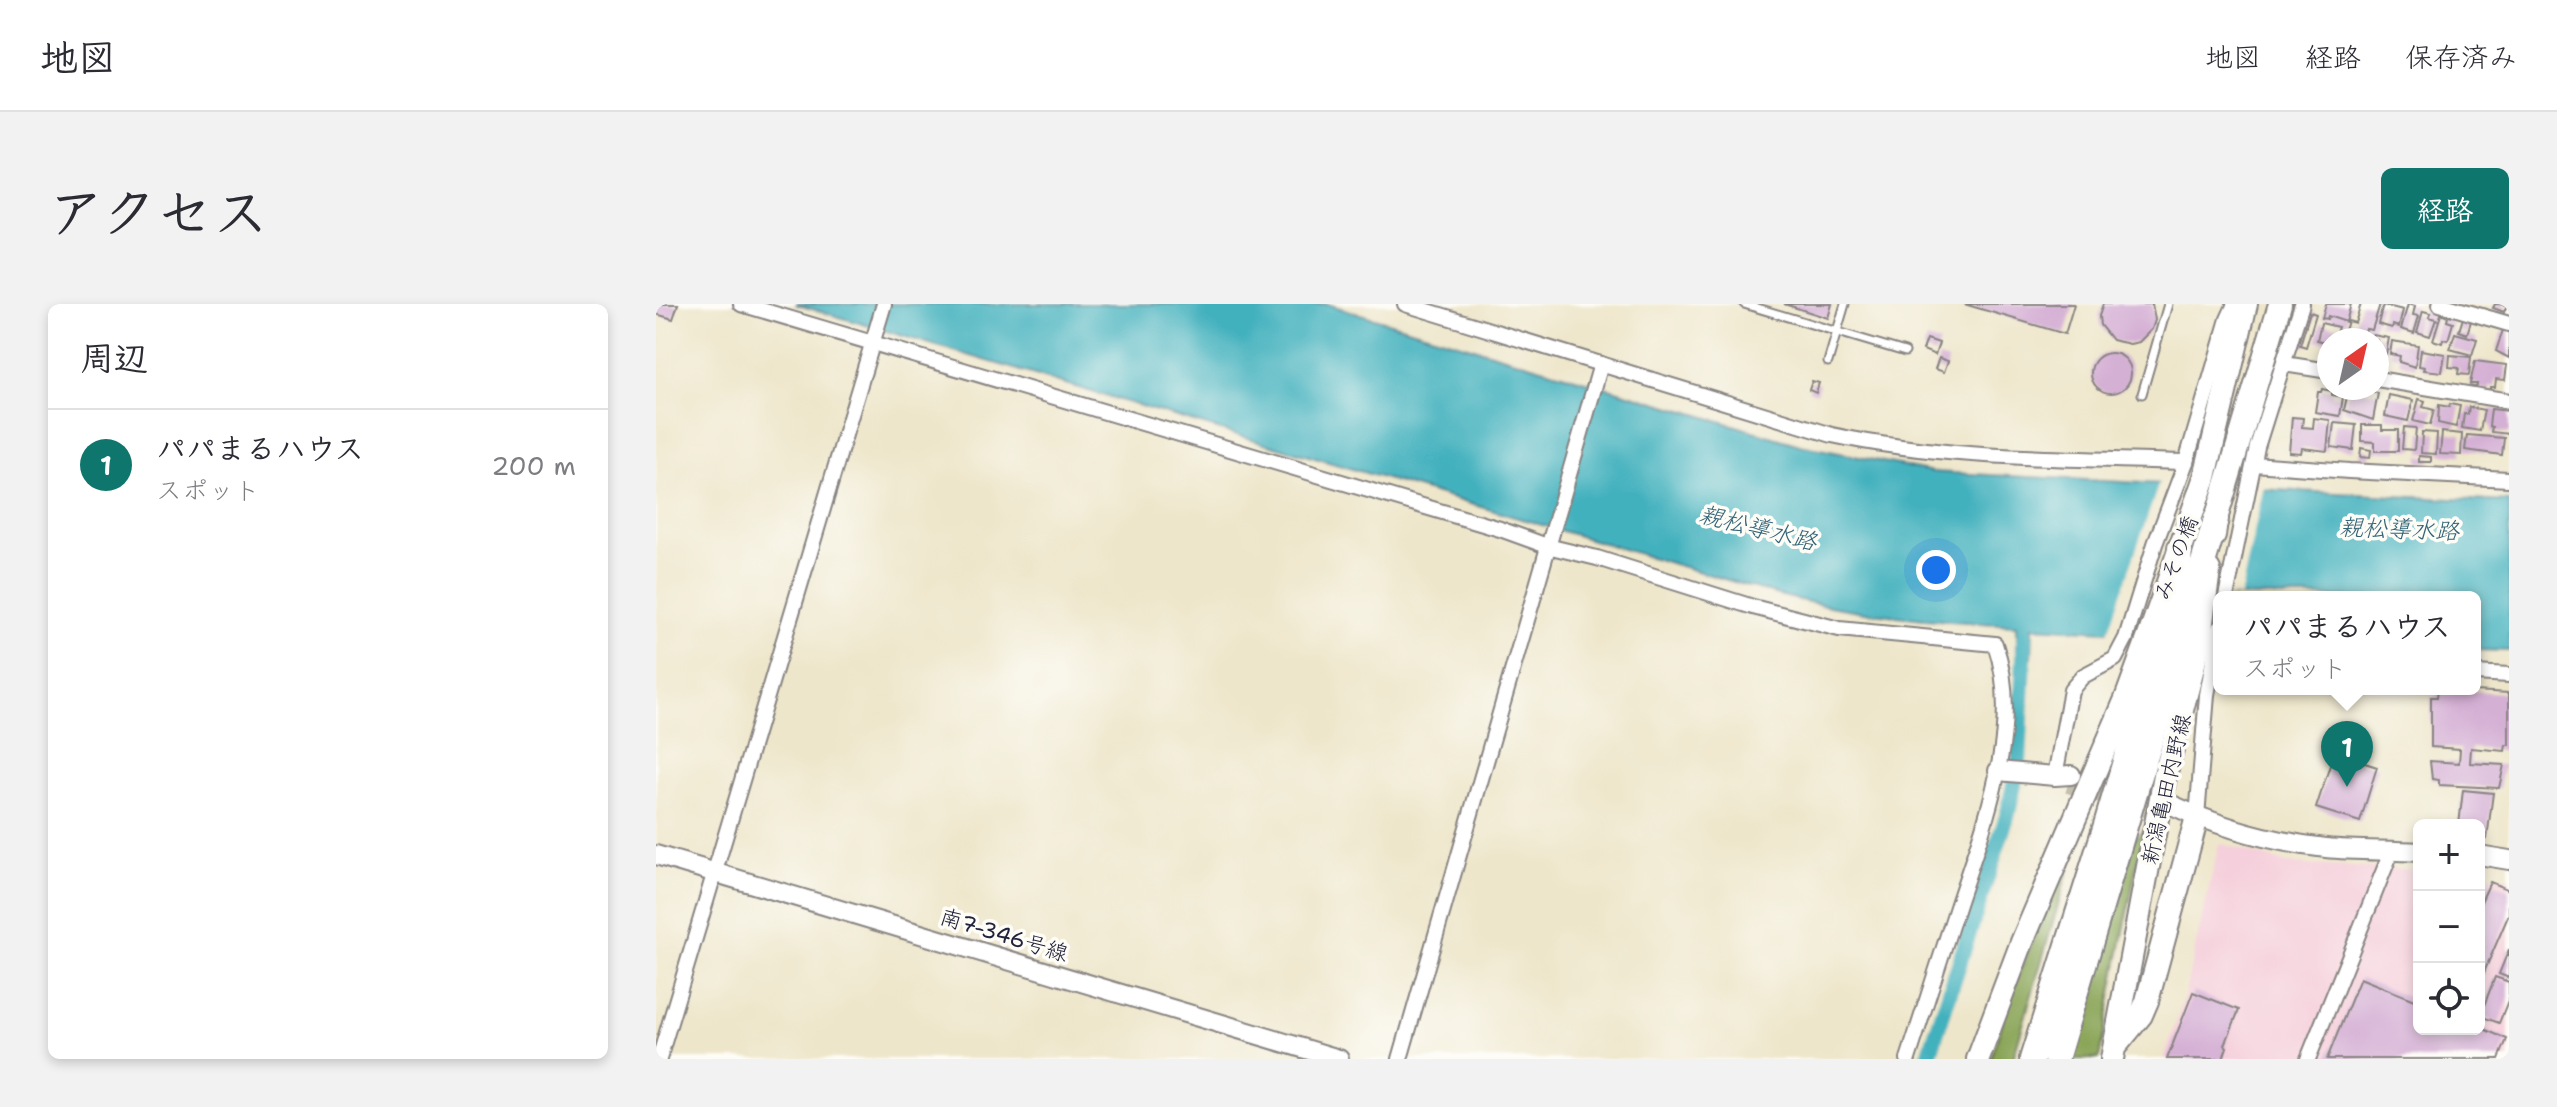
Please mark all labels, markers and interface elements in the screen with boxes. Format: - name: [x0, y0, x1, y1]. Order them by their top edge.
- text: 地図: [40, 32, 116, 83]
- text: 地図: [2205, 38, 2261, 76]
- text: 経路: [2305, 38, 2361, 76]
- text: 保存済み: [2405, 38, 2517, 76]
- button: 経路: [2381, 168, 2509, 249]
- text: アクセス: [48, 175, 269, 250]
- north arrow: [2317, 328, 2389, 400]
- text: 周辺: [80, 335, 148, 381]
- text: パパまるハウス: [156, 428, 364, 469]
- text: 1: [100, 448, 112, 483]
- text: 200 m: [491, 448, 576, 483]
- text: スポット: [156, 472, 260, 507]
- water label: 親松導水路: [1696, 498, 1822, 559]
- water label: 親松導水路: [2338, 511, 2462, 547]
- street label: みその橋: [2147, 512, 2205, 604]
- your location: [1916, 550, 1956, 590]
- popup: [2213, 591, 2481, 695]
- text: パパまるハウス: [2243, 606, 2451, 647]
- text: スポット: [2243, 650, 2347, 685]
- street label: 新潟亀田内野線: [2135, 711, 2197, 867]
- pin: 1: [2321, 721, 2373, 787]
- map controls: [2413, 819, 2485, 1035]
- button: +: [2413, 819, 2485, 891]
- button: −: [2413, 891, 2485, 963]
- street label: 南7-346号線: [936, 902, 1072, 968]
- button: locate: [2413, 963, 2485, 1035]

